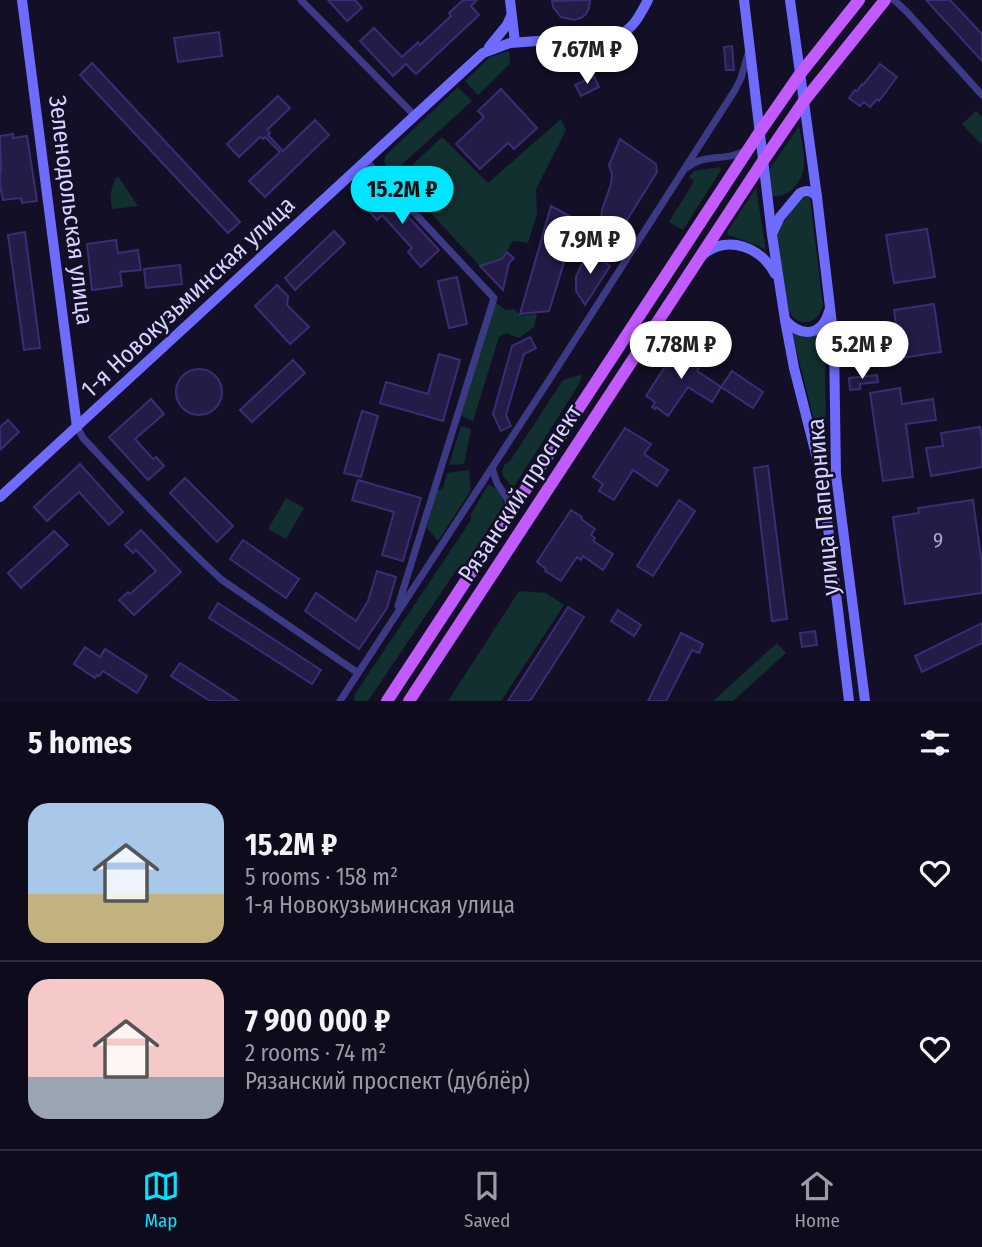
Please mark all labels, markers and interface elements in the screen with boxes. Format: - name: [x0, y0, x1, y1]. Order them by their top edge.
- pin: 7.67M ₽: [522, 27, 652, 86]
- text: 7.67M ₽: [552, 35, 622, 63]
- street label: Зеленодольская улица: [43, 94, 99, 326]
- pin: 15.2M ₽: [337, 166, 467, 226]
- text: 15.2M ₽: [367, 175, 437, 203]
- street label: 1-я Новокузьминская улица: [75, 191, 301, 403]
- pin: 7.9M ₽: [533, 216, 647, 276]
- text: 7.9M ₽: [560, 225, 620, 253]
- pin: 7.78M ₽: [616, 322, 746, 381]
- pin: 5.2M ₽: [805, 322, 919, 381]
- text: 7.78M ₽: [646, 330, 716, 358]
- text: 5.2M ₽: [832, 330, 893, 358]
- street label: Рязанский проспект: [452, 399, 588, 587]
- street label: улица Паперника: [801, 417, 845, 597]
- house number: 9: [933, 527, 943, 553]
- icon: filters: [916, 724, 954, 762]
- text: 5 homes: [28, 725, 132, 761]
- text: 15.2M ₽: [245, 827, 337, 863]
- icon: home: [84, 831, 168, 915]
- icon: heart: [916, 854, 954, 892]
- text: 5 rooms · 158 m²: [245, 863, 398, 891]
- text: 1-я Новокузьминская улица: [245, 891, 515, 919]
- text: 7 900 000 ₽: [245, 1003, 390, 1039]
- icon: home: [84, 1007, 168, 1091]
- icon: heart: [916, 1030, 954, 1068]
- text: 2 rooms · 74 m²: [245, 1039, 386, 1067]
- text: Рязанский проспект (дублёр): [245, 1067, 530, 1095]
- tab: Map: [142, 1167, 180, 1232]
- tab: Saved: [464, 1167, 510, 1232]
- tab: Home: [794, 1167, 840, 1232]

